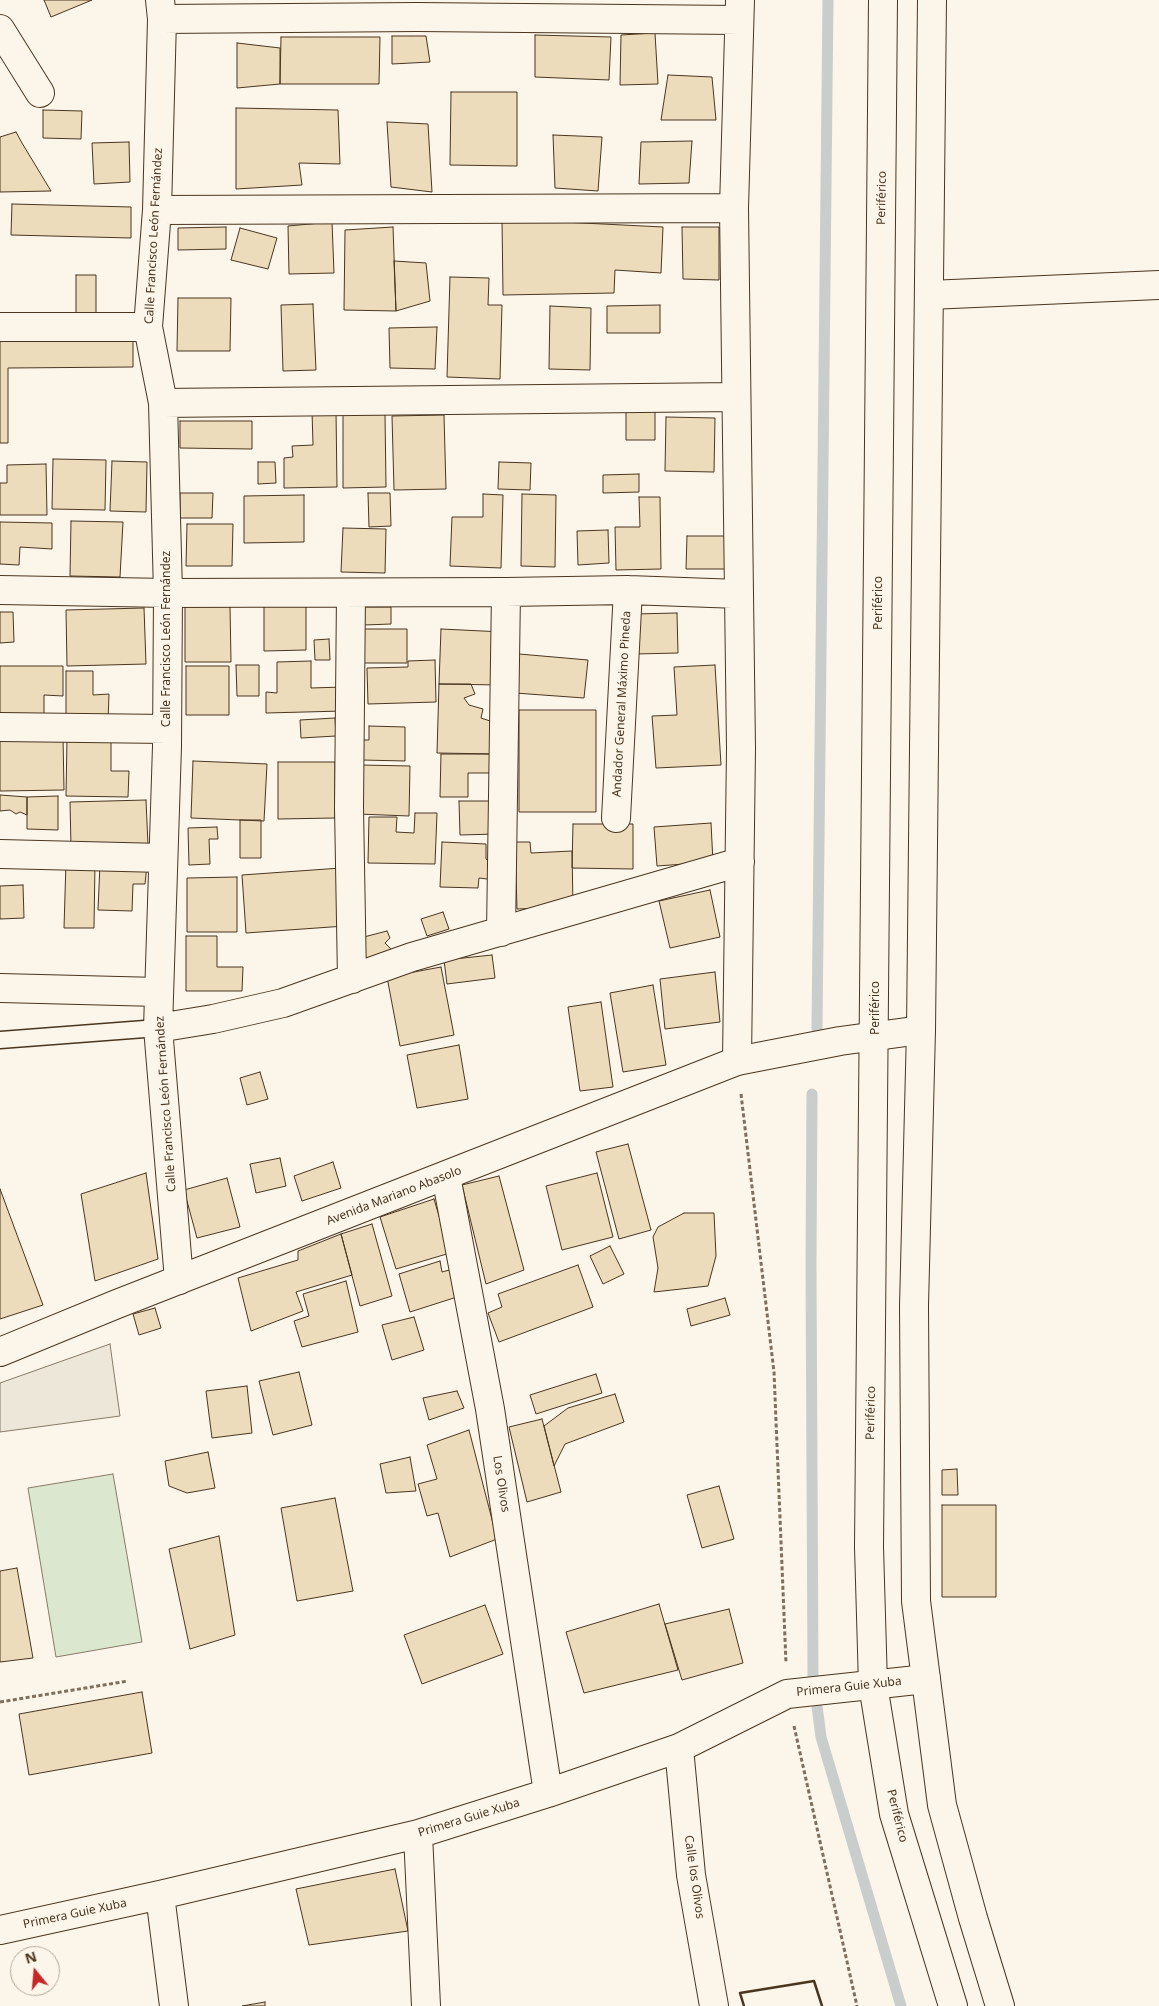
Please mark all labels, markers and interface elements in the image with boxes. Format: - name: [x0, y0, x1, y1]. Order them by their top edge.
- street label: Calle Francisco León Fernández: [142, 148, 166, 324]
- street label: Periférico: [874, 171, 890, 225]
- street label: Calle Francisco León Fernández: [160, 551, 174, 727]
- street label: Periférico: [872, 576, 886, 630]
- street label: Andador General Máximo Pineda: [610, 610, 634, 798]
- street label: Periférico: [869, 981, 883, 1035]
- street label: Calle Francisco León Fernández: [153, 1016, 179, 1192]
- street label: Avenida Mariano Abasolo: [324, 1164, 464, 1228]
- street label: Periférico: [863, 1386, 879, 1440]
- street label: Los Olivos: [489, 1455, 513, 1513]
- street label: Primera Guie Xuba: [796, 1674, 902, 1700]
- street label: Periférico: [883, 1788, 911, 1844]
- street label: Primera Guie Xuba: [416, 1796, 522, 1840]
- street label: Calle los Olivos: [681, 1834, 707, 1920]
- street label: Primera Guie Xuba: [22, 1896, 128, 1932]
- north arrow: [10, 1946, 60, 1996]
- text: N: [23, 1946, 39, 1968]

